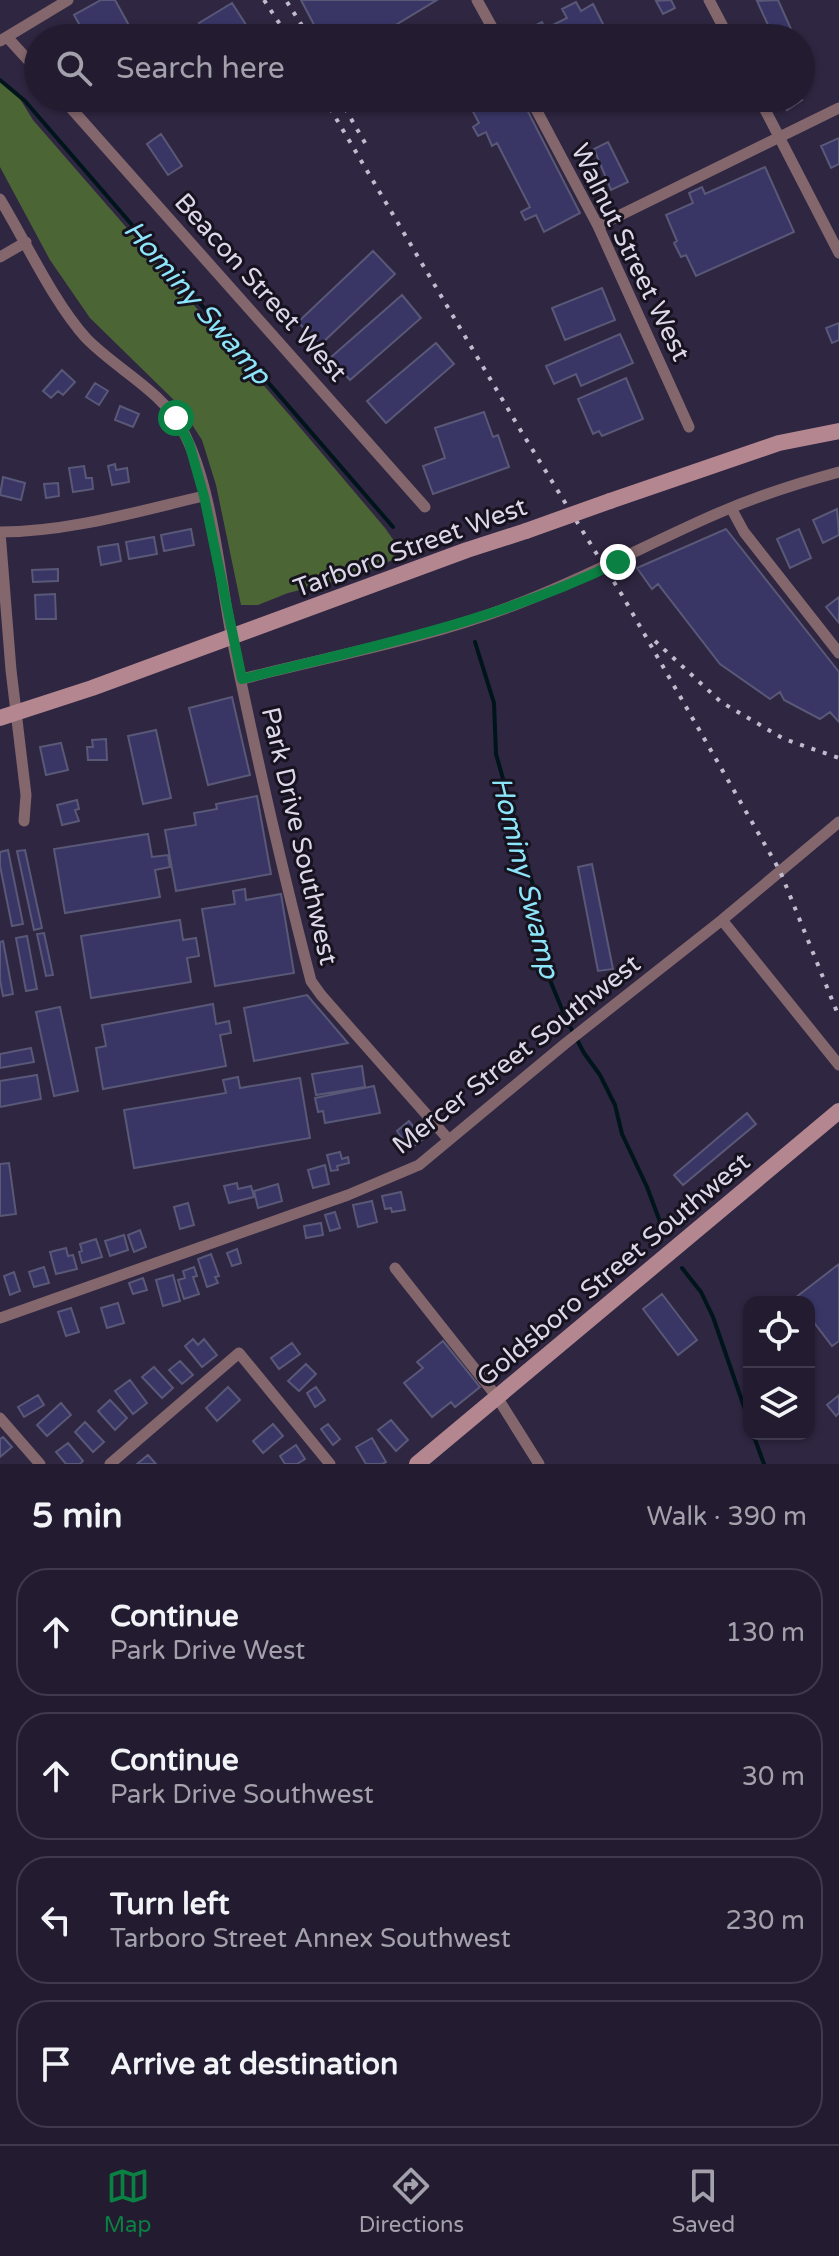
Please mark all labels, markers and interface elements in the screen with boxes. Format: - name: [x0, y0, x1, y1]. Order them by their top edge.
- search box: [24, 24, 815, 112]
- icon: search: [52, 46, 96, 90]
- text: Search here: [116, 50, 285, 87]
- street label: Walnut Street West: [564, 139, 697, 366]
- street label: Beacon Street West: [168, 187, 353, 388]
- water label: Hominy Swamp: [116, 213, 279, 393]
- route start: [158, 400, 194, 436]
- street label: Tarboro Street West: [289, 491, 531, 604]
- route end: [600, 544, 636, 580]
- street label: Park Drive Southwest: [255, 704, 344, 968]
- water label: Hominy Swamp: [483, 773, 567, 983]
- street label: Mercer Street Southwest: [386, 948, 646, 1161]
- street label: Goldsboro Street Southwest: [470, 1146, 756, 1393]
- map controls: [743, 1296, 815, 1440]
- button: locate: [743, 1296, 815, 1368]
- button: layers: [743, 1368, 815, 1440]
- text: 5 min: [32, 1496, 123, 1537]
- text: Walk · 390 m: [647, 1501, 807, 1532]
- text: Continue: [110, 1598, 239, 1635]
- icon: ahead: [34, 1610, 78, 1654]
- text: 130 m: [725, 1617, 805, 1648]
- text: Park Drive West: [110, 1635, 305, 1666]
- text: Continue: [110, 1742, 239, 1779]
- icon: ahead: [34, 1754, 78, 1798]
- text: 30 m: [742, 1761, 805, 1792]
- text: Park Drive Southwest: [110, 1779, 374, 1810]
- text: Turn left: [110, 1886, 229, 1923]
- icon: left: [34, 1898, 78, 1942]
- text: 230 m: [725, 1905, 805, 1936]
- text: Tarboro Street Annex Southwest: [110, 1923, 511, 1954]
- icon: arrive: [34, 2042, 78, 2086]
- text: Arrive at destination: [110, 2046, 398, 2083]
- tab: Map: [104, 2164, 151, 2238]
- tab: Directions: [359, 2164, 464, 2238]
- tab: Saved: [672, 2164, 735, 2238]

